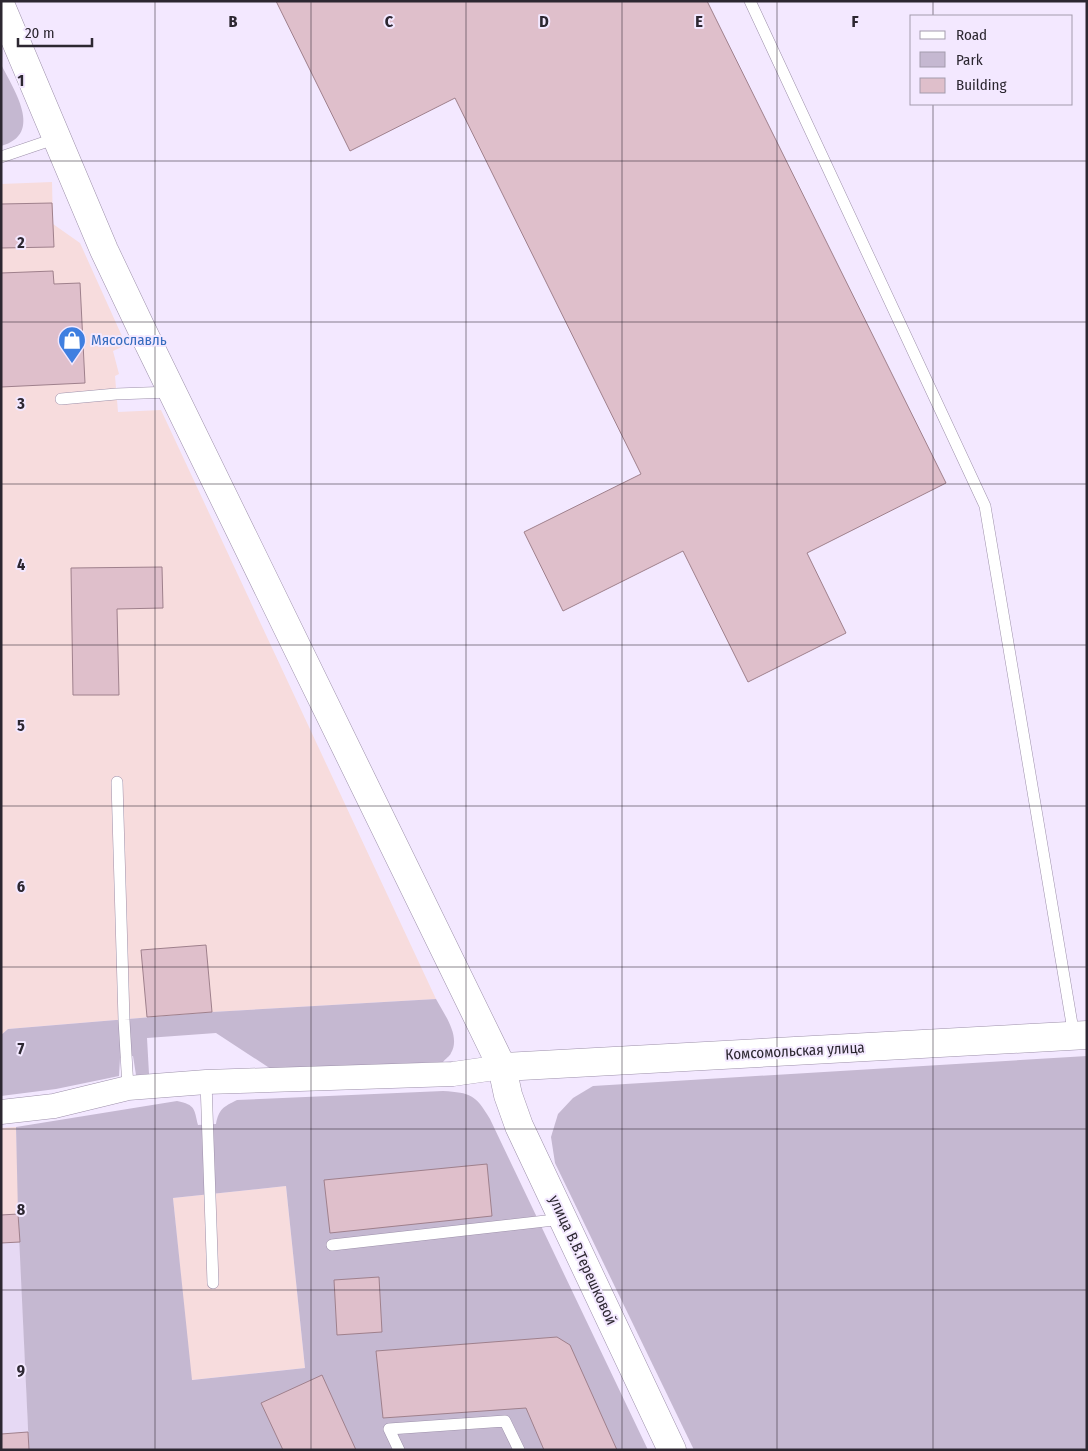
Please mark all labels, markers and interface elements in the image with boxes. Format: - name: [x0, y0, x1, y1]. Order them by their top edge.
- text: B: [229, 12, 238, 31]
- text: C: [385, 12, 394, 31]
- text: D: [539, 12, 549, 31]
- text: E: [695, 12, 703, 31]
- text: F: [851, 12, 859, 31]
- scale bar: [18, 15, 91, 47]
- legend: [910, 15, 1073, 105]
- text: 20 m: [25, 24, 55, 42]
- text: Road: [956, 26, 987, 44]
- text: Park: [956, 51, 983, 69]
- text: 1: [18, 71, 24, 90]
- text: Building: [956, 76, 1007, 94]
- text: 2: [16, 233, 25, 252]
- shop icon: Мясославль: [57, 325, 87, 364]
- place label: Мясославль: [91, 331, 167, 349]
- text: 3: [16, 394, 25, 413]
- text: 4: [17, 555, 25, 574]
- text: 5: [17, 716, 25, 735]
- text: 6: [17, 877, 25, 896]
- street label: Комсомольская улица: [725, 1038, 865, 1064]
- text: 7: [18, 1039, 25, 1058]
- street label: улица В.В.Терешковой: [545, 1192, 621, 1328]
- text: 8: [17, 1200, 26, 1219]
- text: 9: [17, 1361, 25, 1380]

